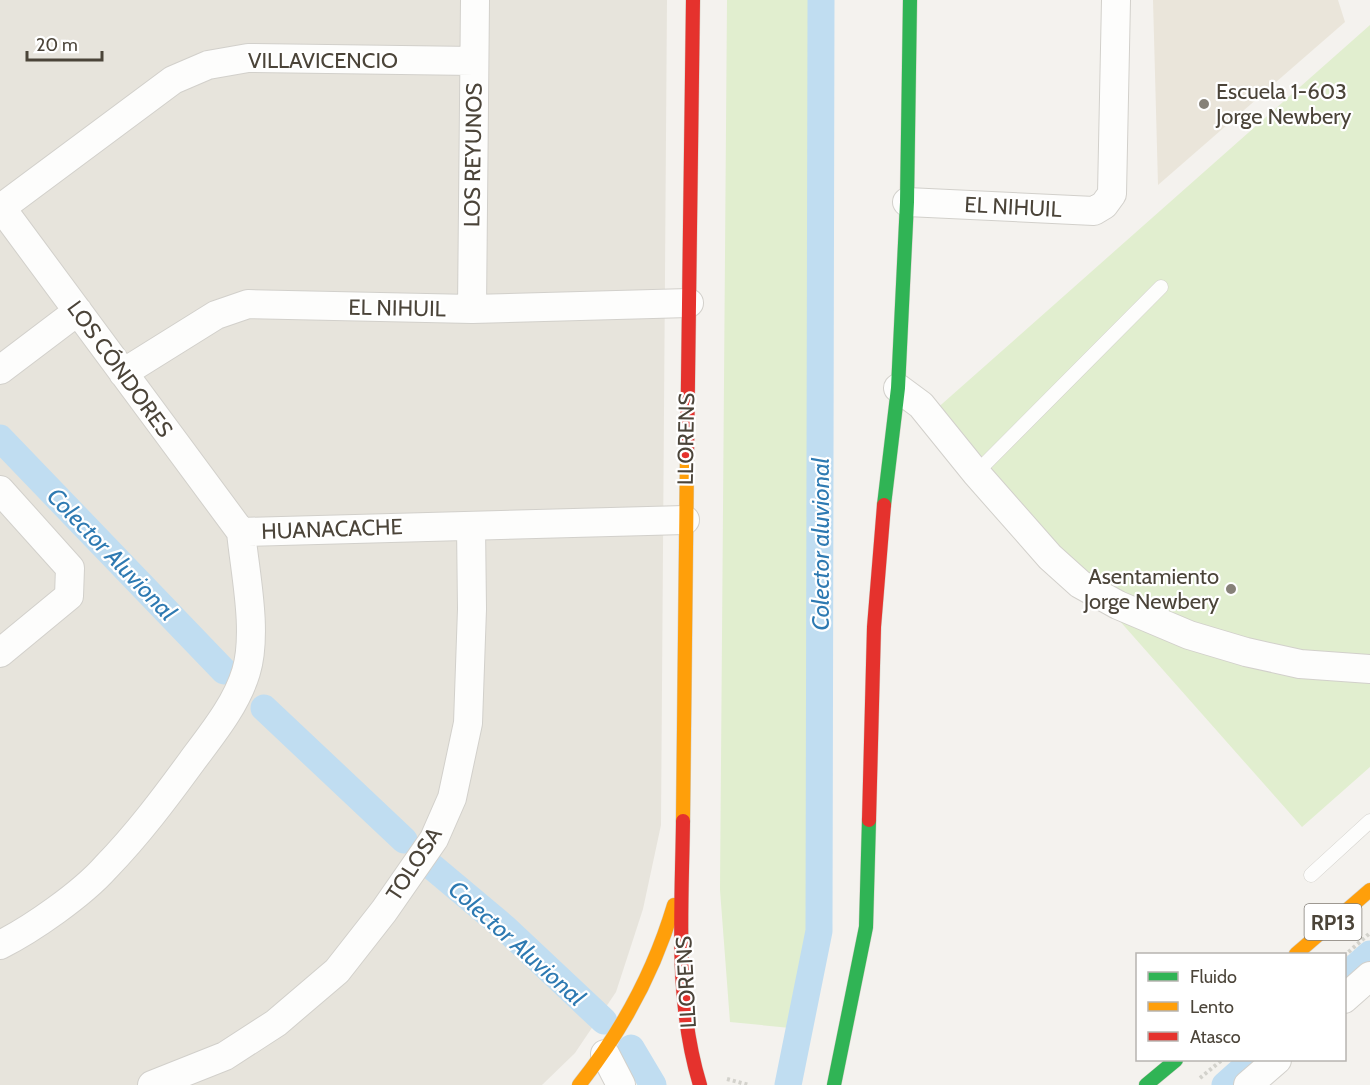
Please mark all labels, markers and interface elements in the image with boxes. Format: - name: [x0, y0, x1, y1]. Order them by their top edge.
- scale bar: [27, 24, 102, 62]
- text: 20 m: [36, 34, 78, 56]
- street label: VILLAVICENCIO: [248, 47, 398, 74]
- place label: Escuela 1-603 Jorge Newbery: [1215, 78, 1351, 130]
- street label: LOS REYUNOS: [458, 82, 488, 227]
- marker: Escuela 1-603 Jorge Newbery: [1197, 97, 1211, 111]
- street label: EL NIHUIL: [964, 191, 1062, 223]
- street label: EL NIHUIL: [348, 294, 446, 322]
- street label: LOS CÓNDORES: [61, 295, 179, 443]
- street label: LLORENS: [672, 392, 700, 485]
- water label: Colector aluvional: [806, 457, 835, 630]
- water label: Colector Aluvional: [41, 481, 183, 627]
- street label: HUANACACHE: [261, 513, 403, 545]
- place label: Asentamiento Jorge Newbery: [1083, 563, 1219, 615]
- marker: Asentamiento Jorge Newbery: [1224, 582, 1238, 596]
- street label: TOLOSA: [380, 822, 448, 906]
- water label: Colector Aluvional: [443, 874, 591, 1012]
- road number: RP13: [1304, 904, 1362, 940]
- street label: LLORENS: [670, 935, 702, 1029]
- legend: [1136, 953, 1346, 1061]
- text: Fluido: [1190, 966, 1237, 988]
- text: Lento: [1190, 996, 1234, 1018]
- text: Atasco: [1190, 1026, 1241, 1048]

